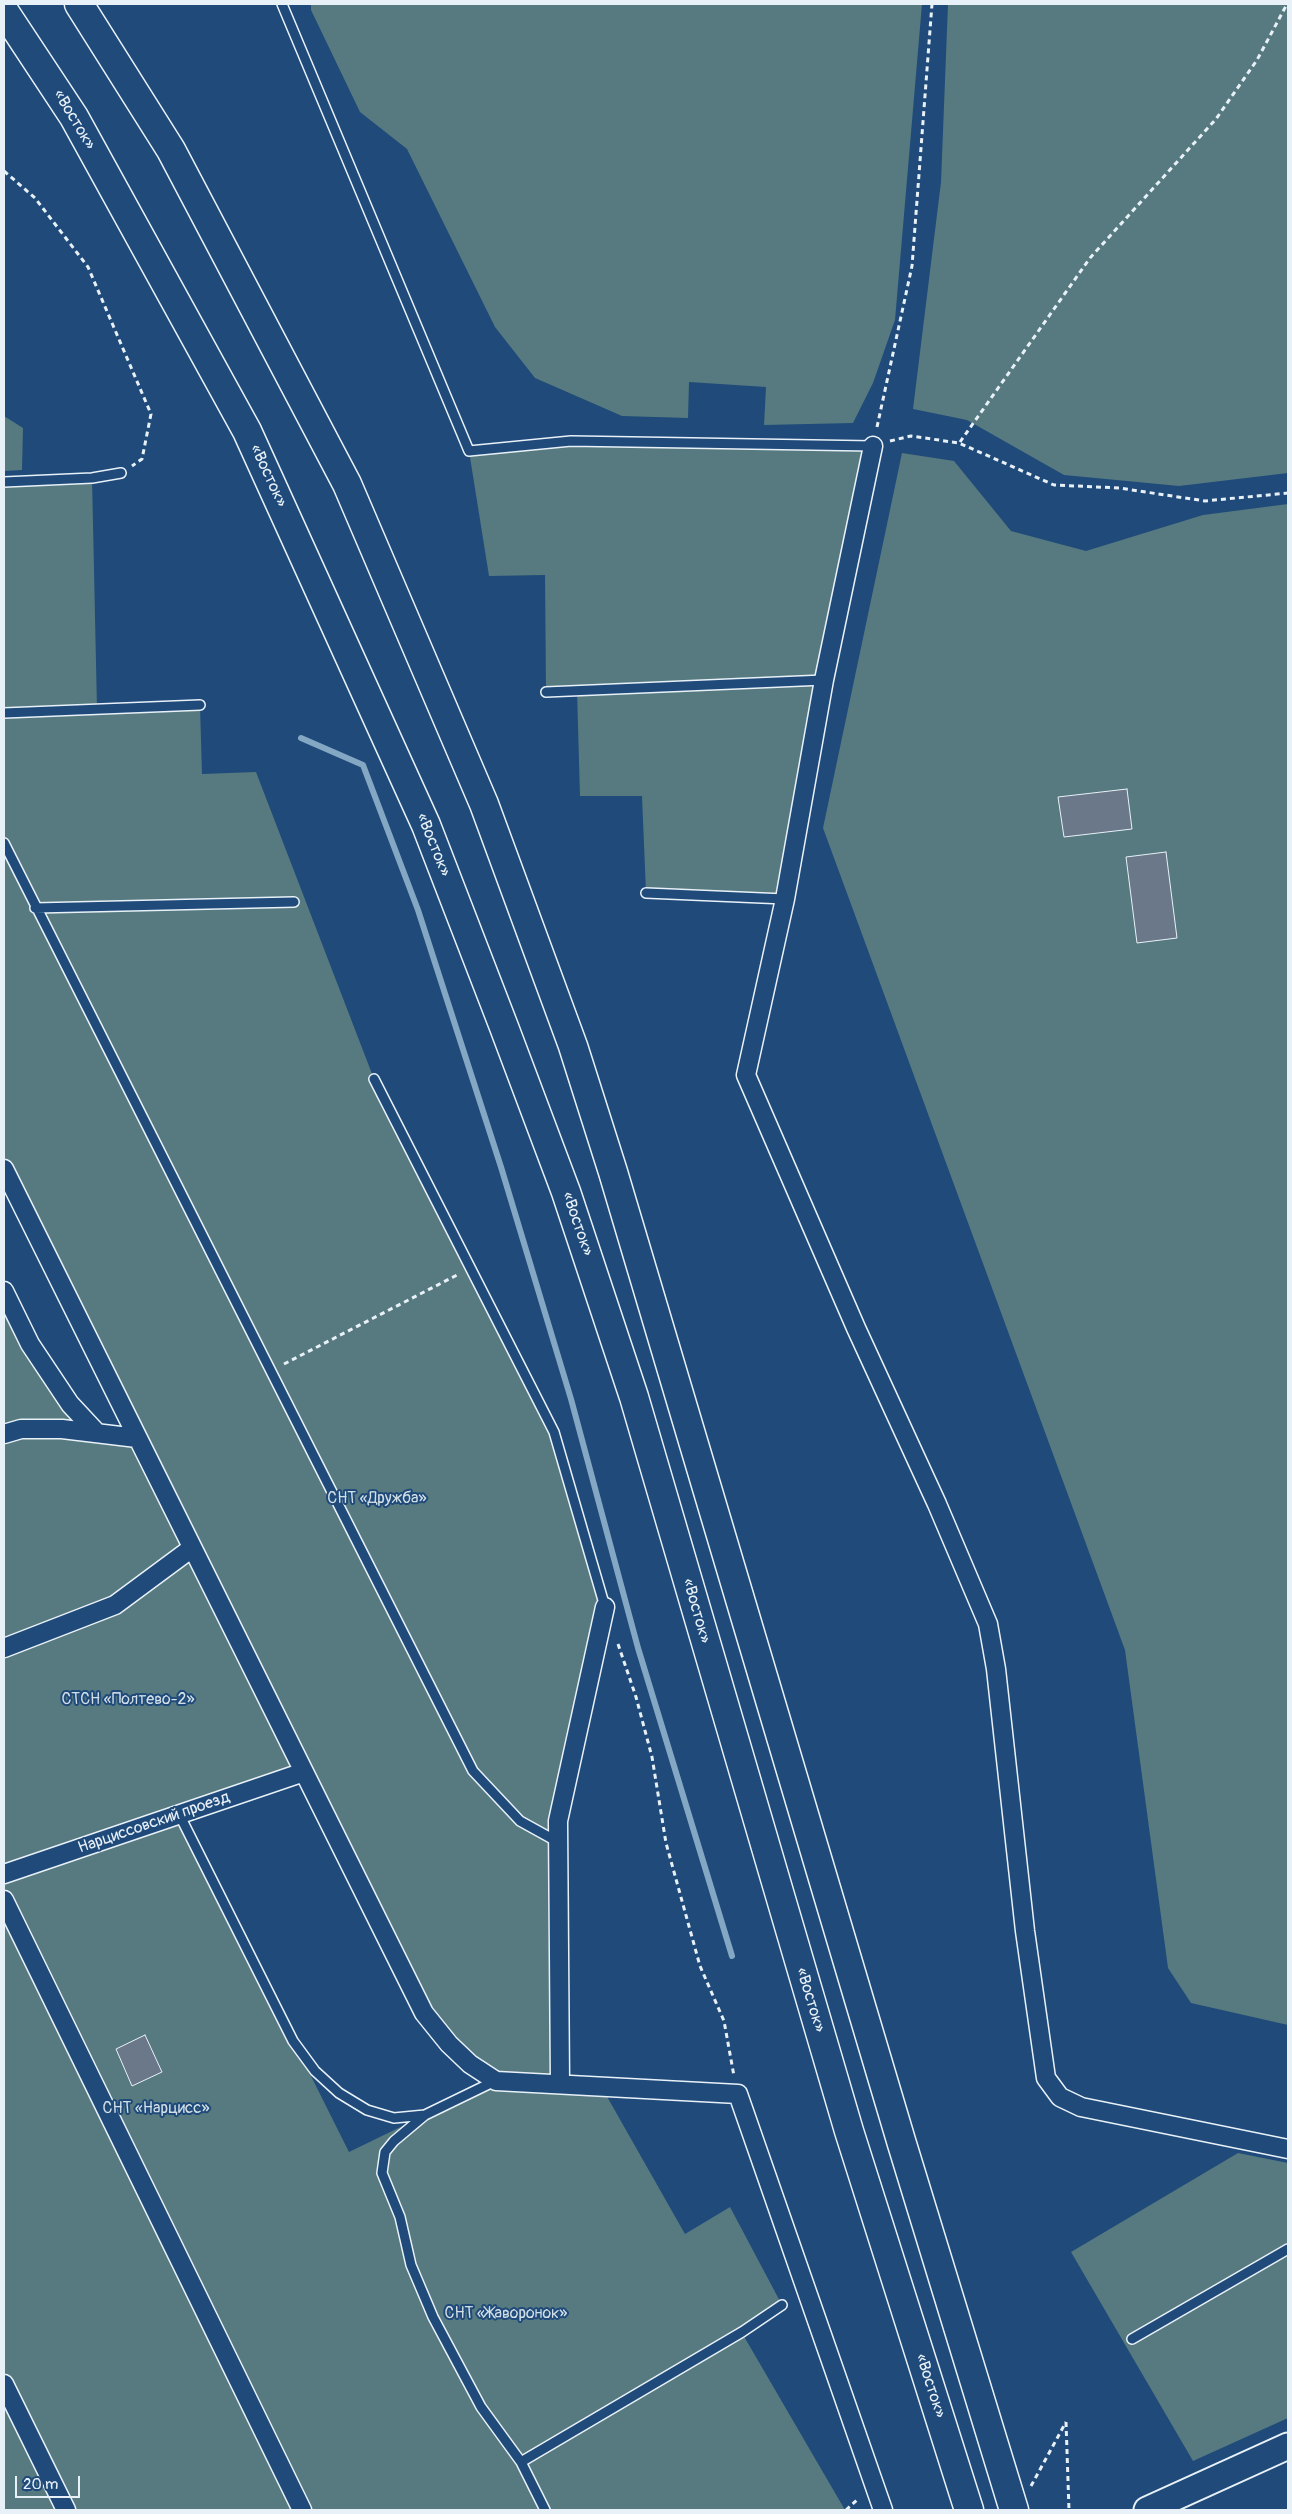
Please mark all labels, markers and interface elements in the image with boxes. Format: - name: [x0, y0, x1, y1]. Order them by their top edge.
- street label: «Восток»: [49, 87, 99, 153]
- street label: «Восток»: [245, 442, 291, 510]
- street label: «Восток»: [412, 811, 454, 879]
- street label: «Восток»: [557, 1189, 597, 1259]
- park label: СНТ «Дружба»: [327, 1489, 427, 1509]
- street label: «Восток»: [678, 1576, 714, 1646]
- park label: СТСН «Полтево-2»: [61, 1690, 195, 1710]
- street label: Нарциссовский проезд: [76, 1788, 232, 1858]
- street label: «Восток»: [791, 1965, 829, 2035]
- park label: СНТ «Нарцисс»: [103, 2099, 209, 2119]
- park label: СНТ «Жаворонок»: [445, 2304, 567, 2324]
- street label: «Восток»: [911, 2351, 949, 2421]
- scale bar: [18, 2466, 82, 2498]
- text: 20 m: [23, 2475, 58, 2494]

